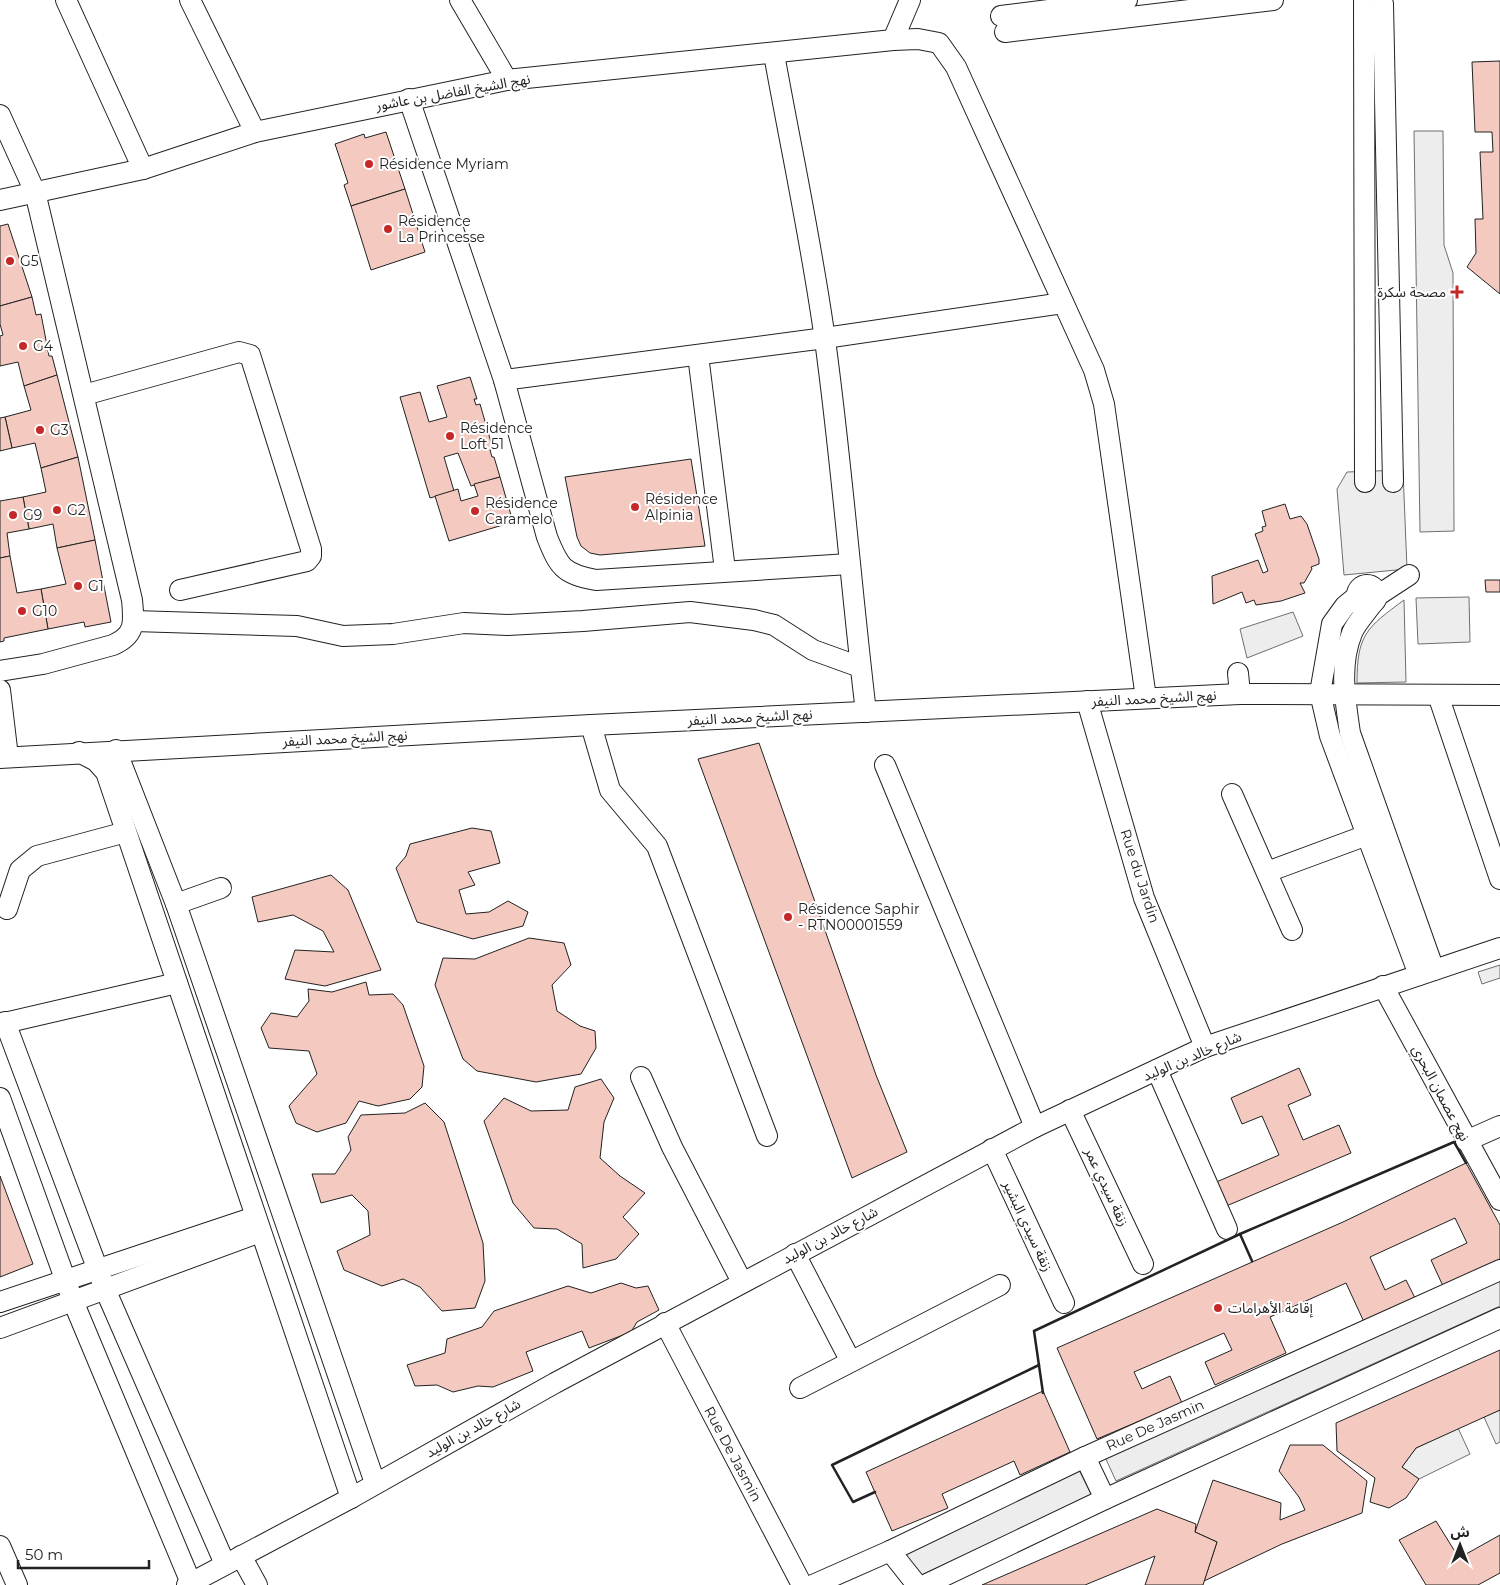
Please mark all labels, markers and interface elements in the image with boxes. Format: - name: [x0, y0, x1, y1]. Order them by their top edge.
- street label: نهج الشيخ الفاضل بن عاشور: [373, 70, 532, 117]
- place label: Résidence Myriam: [379, 155, 509, 173]
- marker: Résidence Myriam: [363, 158, 375, 170]
- place label: Résidence La Princesse: [398, 212, 485, 246]
- marker: Résidence La Princesse: [382, 223, 394, 235]
- place label: G5: [20, 252, 39, 270]
- marker: G5: [4, 255, 16, 267]
- place label: مصحة سكرة: [1377, 283, 1446, 301]
- marker: مصحة سكرة: [1450, 285, 1464, 299]
- place label: G4: [33, 337, 54, 355]
- marker: G4: [17, 340, 29, 352]
- place label: Résidence Loft 51: [460, 419, 533, 453]
- place label: G3: [50, 421, 69, 439]
- marker: G3: [34, 424, 46, 436]
- marker: Résidence Loft 51: [444, 430, 456, 442]
- place label: Résidence Alpinia: [645, 490, 718, 524]
- place label: Résidence Caramelo: [485, 494, 558, 528]
- place label: G2: [67, 501, 86, 519]
- marker: Résidence Alpinia: [629, 501, 641, 513]
- marker: G2: [51, 504, 63, 516]
- marker: Résidence Caramelo: [469, 505, 481, 517]
- place label: G9: [23, 506, 42, 524]
- marker: G9: [7, 509, 19, 521]
- place label: G1: [88, 577, 104, 595]
- marker: G1: [72, 580, 84, 592]
- place label: G10: [32, 602, 57, 620]
- marker: G10: [16, 605, 28, 617]
- street label: نهج الشيخ محمد النيفر: [1090, 686, 1217, 712]
- street label: نهج الشيخ محمد النيفر: [686, 705, 813, 731]
- street label: نهج الشيخ محمد النيفر: [281, 726, 408, 752]
- street label: Rue du Jardin: [1116, 827, 1164, 925]
- place label: Résidence Saphir - RTN00001559: [798, 900, 920, 934]
- marker: Résidence Saphir - RTN00001559: [782, 911, 794, 923]
- street label: شارع خالد بن الوليد: [1140, 1027, 1245, 1087]
- street label: نهج عصمان البحري: [1406, 1042, 1474, 1145]
- street label: زنقة سيدي عمر: [1079, 1144, 1133, 1230]
- street label: زنقة سيدي البشير: [997, 1177, 1057, 1275]
- street label: شارع خالد بن الوليد: [779, 1202, 882, 1269]
- place label: إقامة الأهرامات: [1228, 1299, 1314, 1318]
- marker: إقامة الأهرامات: [1212, 1302, 1224, 1314]
- street label: شارع خالد بن الوليد: [422, 1395, 525, 1463]
- street label: Rue De Jasmin: [1103, 1395, 1207, 1455]
- street label: Rue De Jasmin: [700, 1403, 766, 1505]
- north arrow: [1435, 1520, 1485, 1570]
- text: ش: [1450, 1523, 1470, 1541]
- scale bar: [18, 1538, 149, 1570]
- text: 50 m: [25, 1545, 63, 1564]

